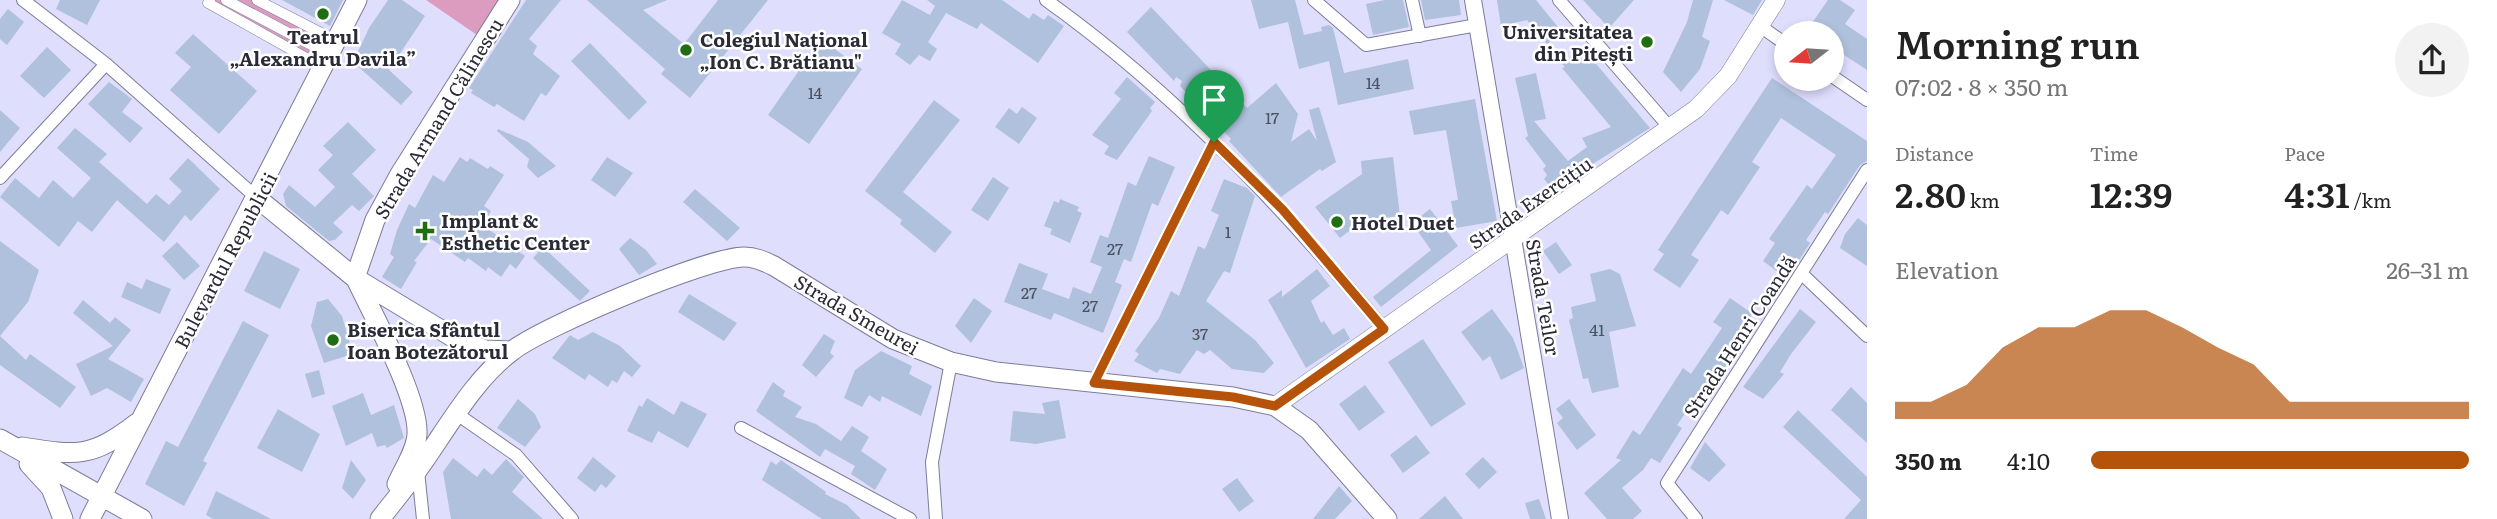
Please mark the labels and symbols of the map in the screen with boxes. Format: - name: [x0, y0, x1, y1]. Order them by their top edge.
- marker: Teatrul „Alexandru Davila”: [315, 6, 331, 22]
- street label: Strada Armand Călinescu: [367, 12, 509, 224]
- place label: Universitatea din Pitești: [1502, 17, 1633, 67]
- north arrow: [1774, 21, 1844, 91]
- place label: Teatrul „Alexandru Davila”: [230, 22, 416, 72]
- place label: Colegiul Național „Ion C. Brătianu": [700, 25, 868, 75]
- marker: Universitatea din Pitești: [1639, 34, 1655, 50]
- marker: Colegiul Național „Ion C. Brătianu": [678, 42, 694, 58]
- pin: [1184, 70, 1244, 142]
- house number: 14: [1366, 70, 1381, 94]
- house number: 14: [808, 80, 823, 104]
- house number: 17: [1265, 105, 1279, 129]
- street label: Strada Exercițiu: [1462, 149, 1598, 255]
- street label: Bulevardul Republicii: [167, 167, 283, 353]
- place label: Implant & Esthetic Center: [441, 206, 590, 256]
- place label: Hotel Duet: [1351, 208, 1455, 236]
- marker: Hotel Duet: [1329, 214, 1345, 230]
- house number: 1: [1225, 219, 1232, 243]
- marker: Implant & Esthetic Center: [415, 221, 435, 241]
- house number: 27: [1107, 236, 1123, 260]
- street label: Strada Teilor: [1520, 236, 1568, 358]
- street label: Strada Henri Coandă: [1676, 249, 1803, 423]
- street label: Strada Smeurei: [790, 267, 924, 361]
- house number: 27: [1021, 280, 1037, 304]
- house number: 27: [1082, 293, 1098, 317]
- place label: Biserica Sfântul Ioan Botezătorul: [347, 315, 508, 365]
- house number: 41: [1589, 317, 1605, 341]
- house number: 37: [1192, 321, 1208, 345]
- marker: Biserica Sfântul Ioan Botezătorul: [325, 332, 341, 348]

